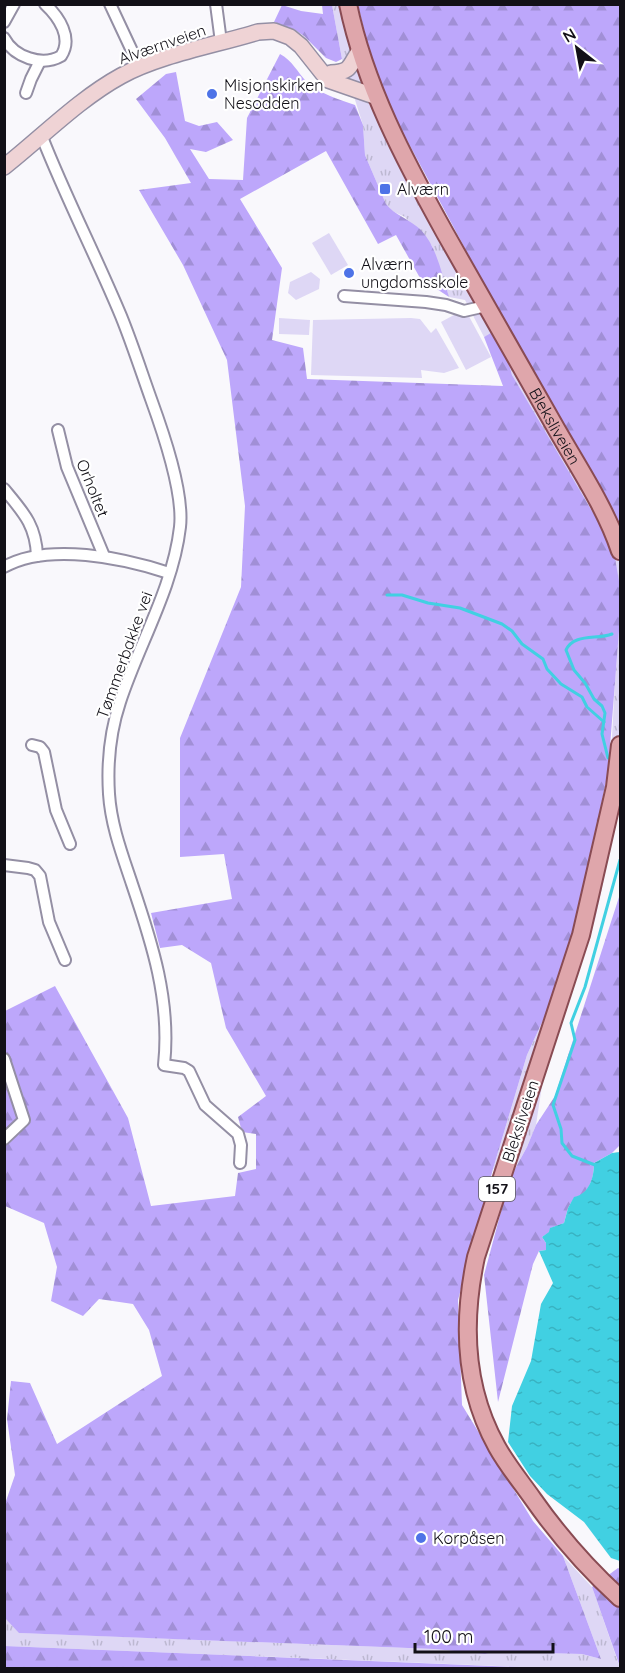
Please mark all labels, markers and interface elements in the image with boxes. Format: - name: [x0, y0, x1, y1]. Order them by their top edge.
- north arrow: [547, 18, 607, 78]
- street label: Alværnveien: [116, 20, 208, 68]
- text: N: [559, 24, 579, 47]
- place label: Misjonskirken Nesodden: [224, 75, 324, 113]
- marker: Misjonskirken Nesodden: [205, 87, 219, 101]
- place label: Alværn: [397, 179, 449, 199]
- marker: Alværn: [378, 182, 392, 196]
- place label: Alværn ungdomsskole: [361, 254, 468, 292]
- marker: Alværn ungdomsskole: [342, 266, 356, 280]
- street label: Bleksliveien: [525, 384, 585, 468]
- street label: Orholtet: [72, 456, 114, 520]
- street label: Tømmerbakke vei: [92, 589, 156, 721]
- street label: Bleksliveien: [497, 1077, 543, 1165]
- road number: 157: [479, 1177, 515, 1201]
- place label: Korpåsen: [433, 1528, 504, 1548]
- marker: Korpåsen: [414, 1531, 428, 1545]
- scale bar: [415, 1616, 553, 1654]
- text: 100 m: [424, 1625, 473, 1648]

